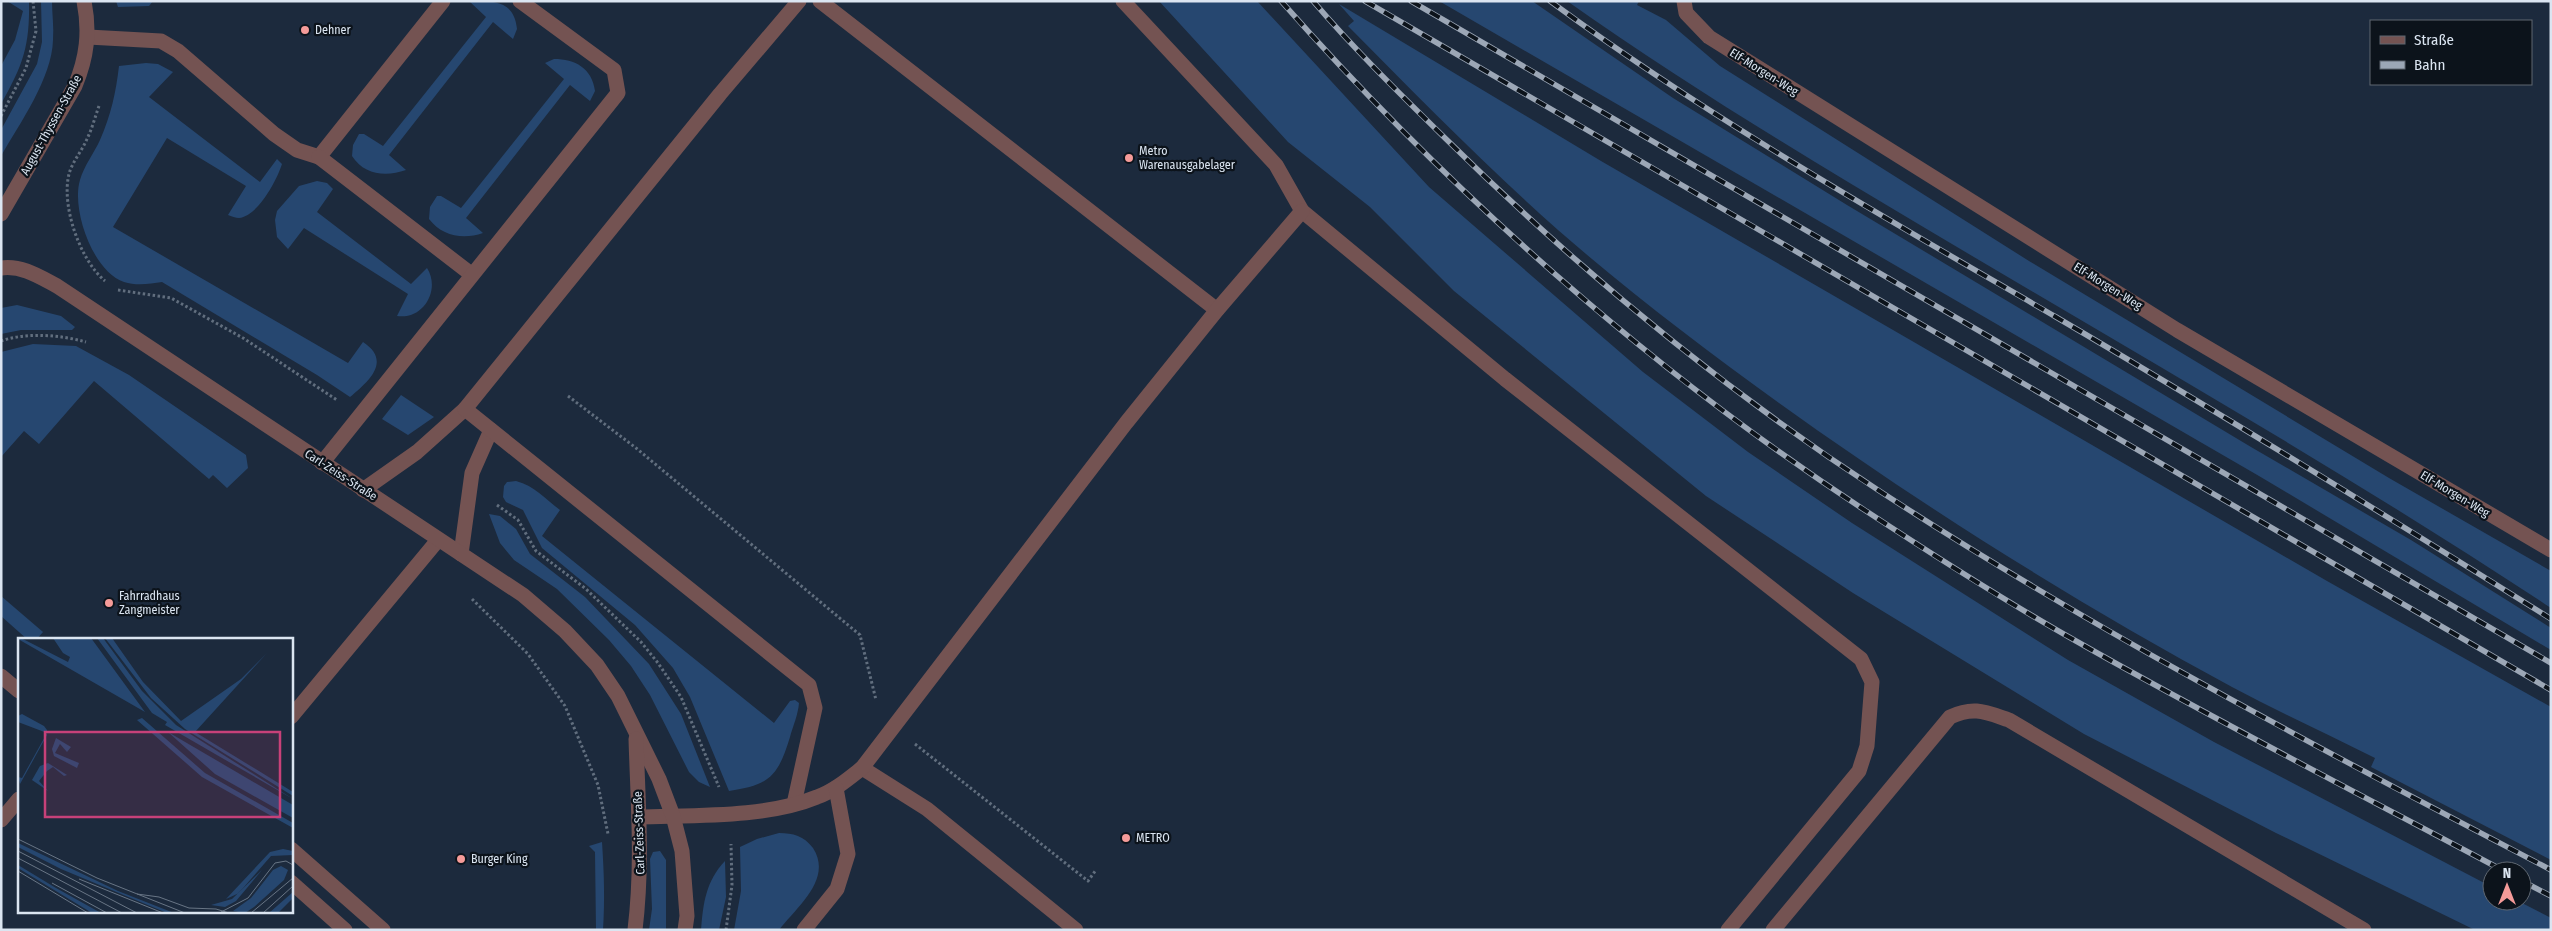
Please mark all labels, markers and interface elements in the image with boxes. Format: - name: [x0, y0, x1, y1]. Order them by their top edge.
- legend: [2370, 20, 2532, 85]
- place label: Dehner: [315, 23, 351, 37]
- marker: Dehner: [299, 24, 311, 36]
- text: Straße: [2414, 31, 2454, 49]
- street label: Elf-Morgen-Weg: [1727, 45, 1801, 99]
- text: Bahn: [2414, 56, 2445, 74]
- street label: August-Thyssen-Straße: [18, 73, 84, 177]
- place label: Metro Warenausgabelager: [1139, 144, 1236, 172]
- marker: Metro Warenausgabelager: [1123, 152, 1135, 164]
- street label: Elf-Morgen-Weg: [2071, 259, 2145, 313]
- street label: Carl-Zeiss-Straße: [302, 446, 380, 504]
- street label: Elf-Morgen-Weg: [2418, 468, 2492, 520]
- place label: Fahrradhaus Zangmeister: [119, 589, 180, 617]
- marker: Fahrradhaus Zangmeister: [103, 597, 115, 609]
- inset map: [18, 638, 292, 914]
- street label: Carl-Zeiss-Straße: [631, 791, 647, 875]
- place label: METRO: [1136, 831, 1170, 845]
- marker: METRO: [1120, 832, 1132, 844]
- place label: Burger King: [471, 852, 528, 866]
- marker: Burger King: [455, 853, 467, 865]
- north arrow: [2482, 861, 2532, 911]
- text: N: [2503, 865, 2511, 882]

